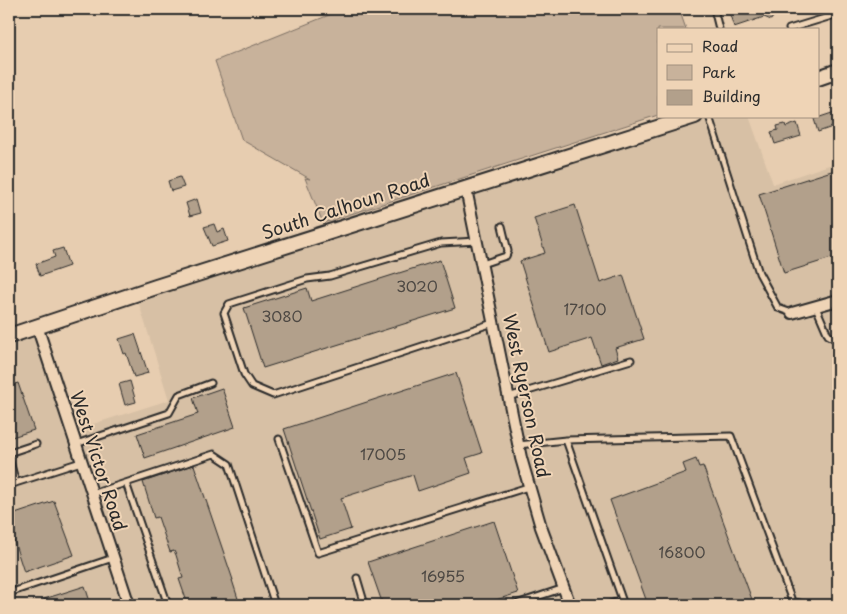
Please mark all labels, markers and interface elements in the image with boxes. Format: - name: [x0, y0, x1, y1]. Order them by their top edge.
- legend: [657, 28, 820, 118]
- text: Road: [702, 34, 738, 57]
- text: Park: [702, 60, 736, 83]
- text: Building: [702, 84, 761, 107]
- street label: South Calhoun Road: [258, 166, 433, 246]
- house number: 3020: [396, 274, 438, 297]
- house number: 17100: [563, 297, 607, 320]
- house number: 3080: [261, 304, 303, 327]
- street label: West Ryerson Road: [497, 311, 558, 480]
- street label: West Victor Road: [64, 387, 135, 534]
- house number: 17005: [360, 442, 406, 465]
- house number: 16800: [658, 540, 706, 563]
- house number: 16955: [421, 564, 465, 587]

